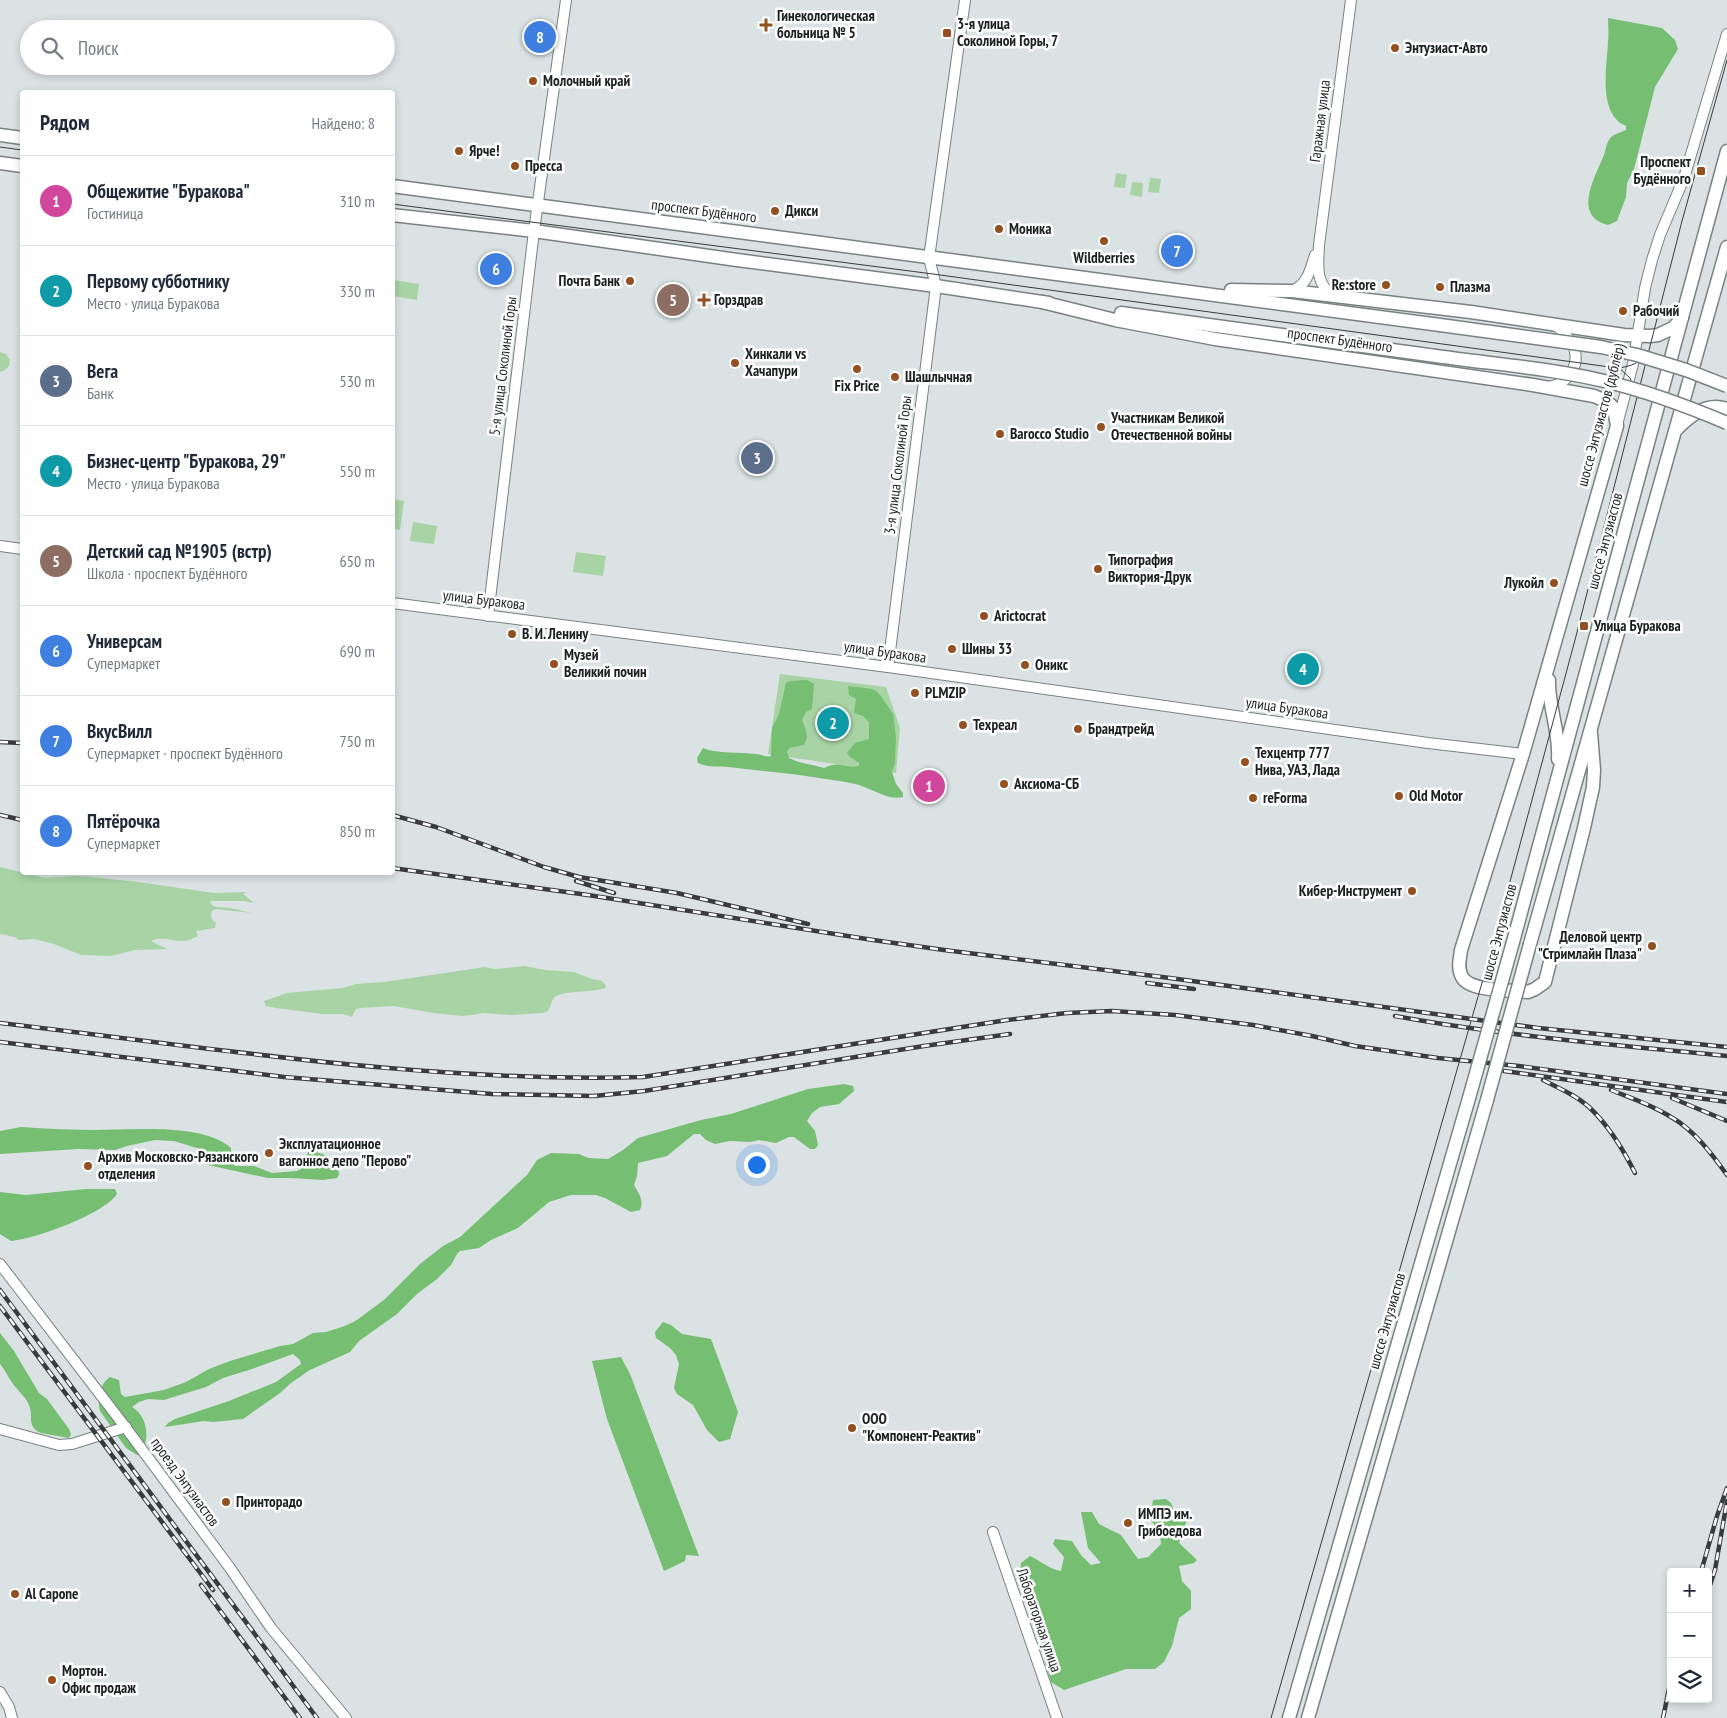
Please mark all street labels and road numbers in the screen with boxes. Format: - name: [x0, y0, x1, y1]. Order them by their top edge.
- street label: Гаражная улица: [1305, 79, 1334, 163]
- street label: проспект Будённого: [650, 195, 758, 226]
- street label: 5-я улица Соколиной Горы: [485, 296, 520, 436]
- street label: проспект Будённого: [1286, 323, 1394, 356]
- street label: шоссе Энтузиастов (дублёр): [1572, 341, 1629, 488]
- street label: 3-я улица Соколиной Горы: [880, 395, 915, 535]
- street label: шоссе Энтузиастов: [1583, 491, 1627, 591]
- street label: улица Буракова: [442, 585, 526, 614]
- street label: улица Буракова: [843, 636, 927, 667]
- street label: улица Буракова: [1245, 692, 1329, 723]
- street label: шоссе Энтузиастов: [1477, 882, 1521, 982]
- street label: шоссе Энтузиастов: [1364, 1271, 1409, 1371]
- street label: проезд Энтузиастов: [147, 1434, 224, 1530]
- street label: Лабораторная улица: [1012, 1564, 1066, 1674]

